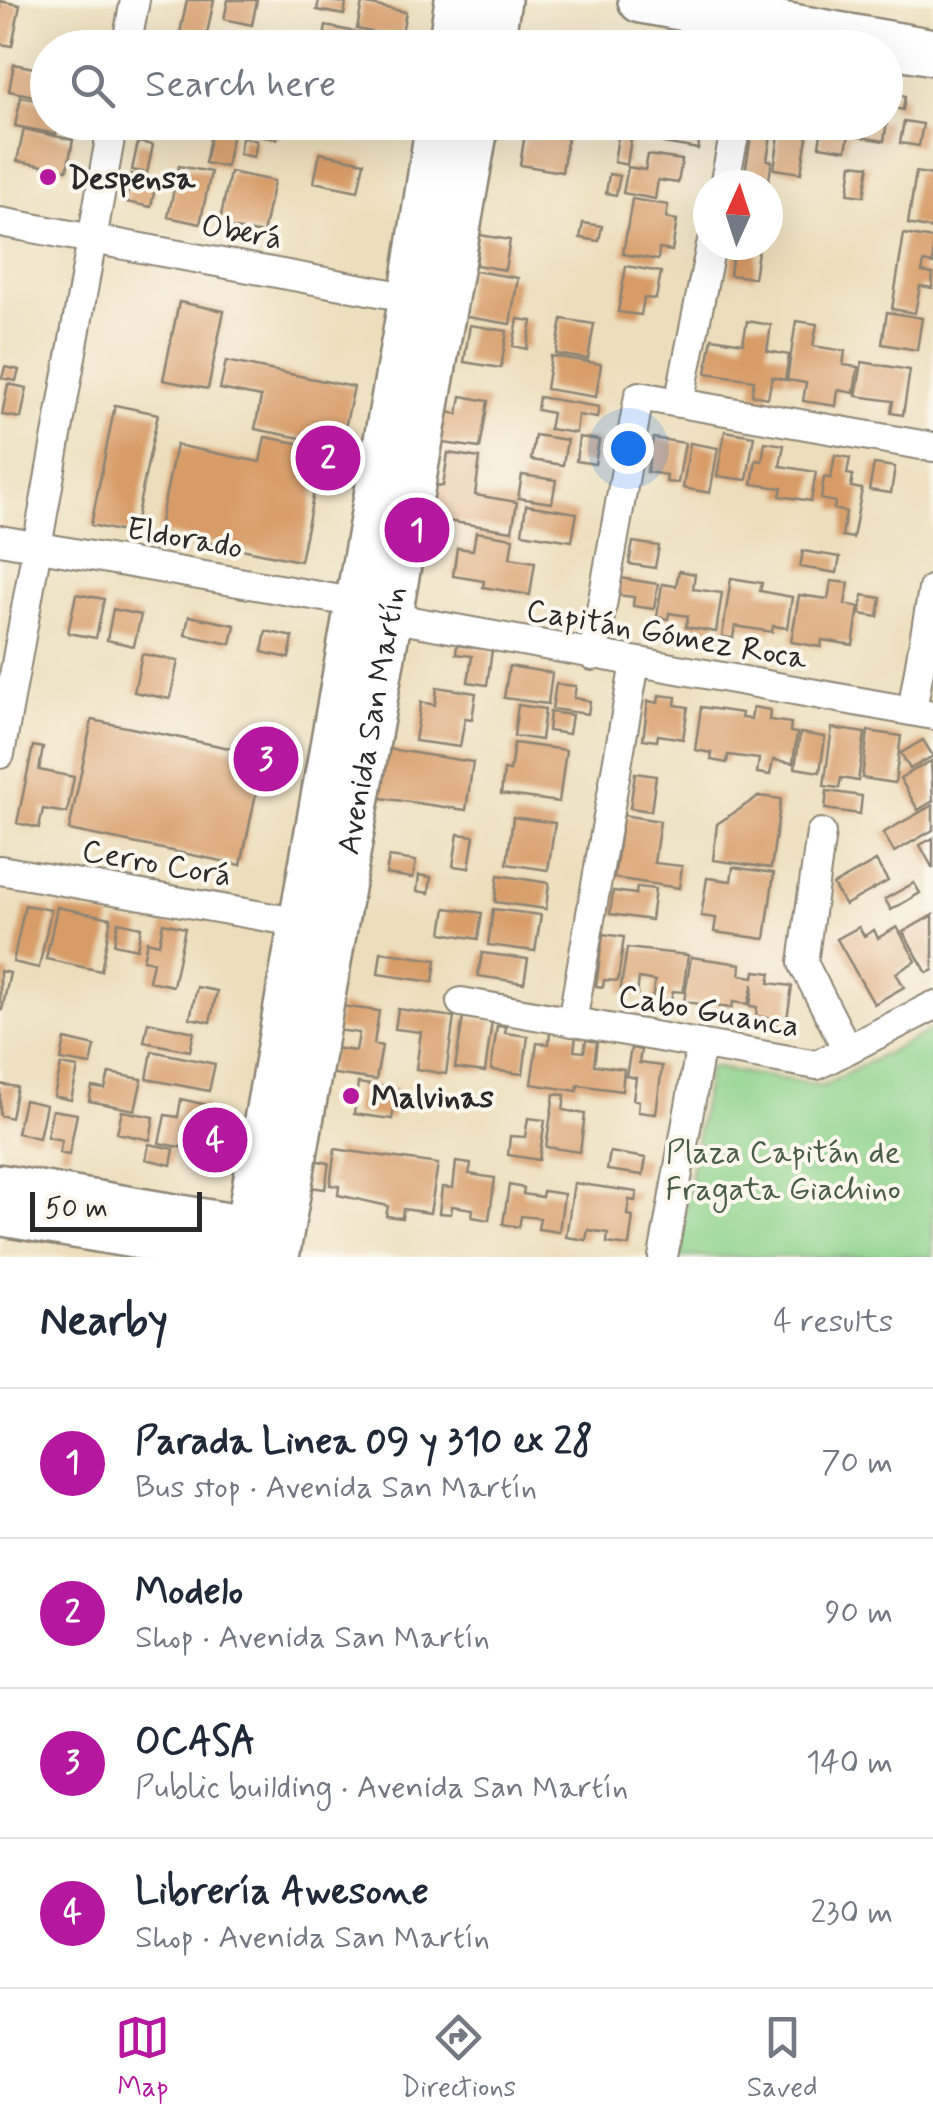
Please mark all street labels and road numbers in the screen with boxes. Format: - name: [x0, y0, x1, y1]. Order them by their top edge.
- street label: Oberá: [198, 205, 285, 261]
- street label: Eldorado: [123, 508, 246, 570]
- street label: Avenida San Martín: [328, 583, 417, 858]
- street label: Capitán Gómez Roca: [523, 590, 811, 680]
- street label: Cerro Corá: [79, 830, 235, 898]
- street label: Cabo Guanca: [615, 975, 802, 1049]

